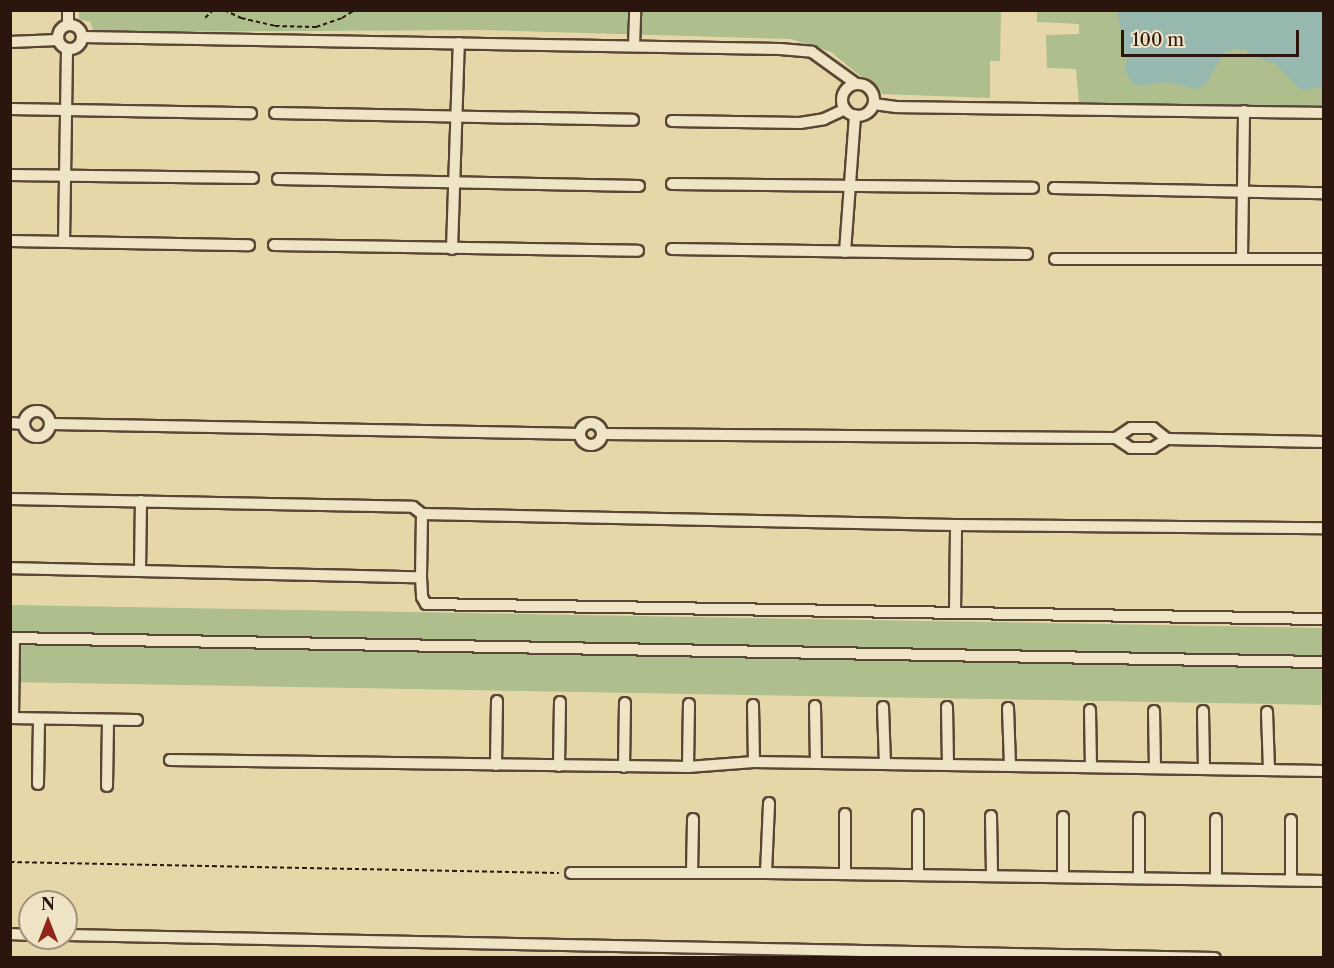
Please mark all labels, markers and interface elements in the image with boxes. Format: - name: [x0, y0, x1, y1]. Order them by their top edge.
- scale bar: [1124, 18, 1302, 56]
- text: 100 m: [1132, 29, 1184, 51]
- north arrow: [18, 890, 78, 950]
- text: N: [41, 894, 55, 914]

